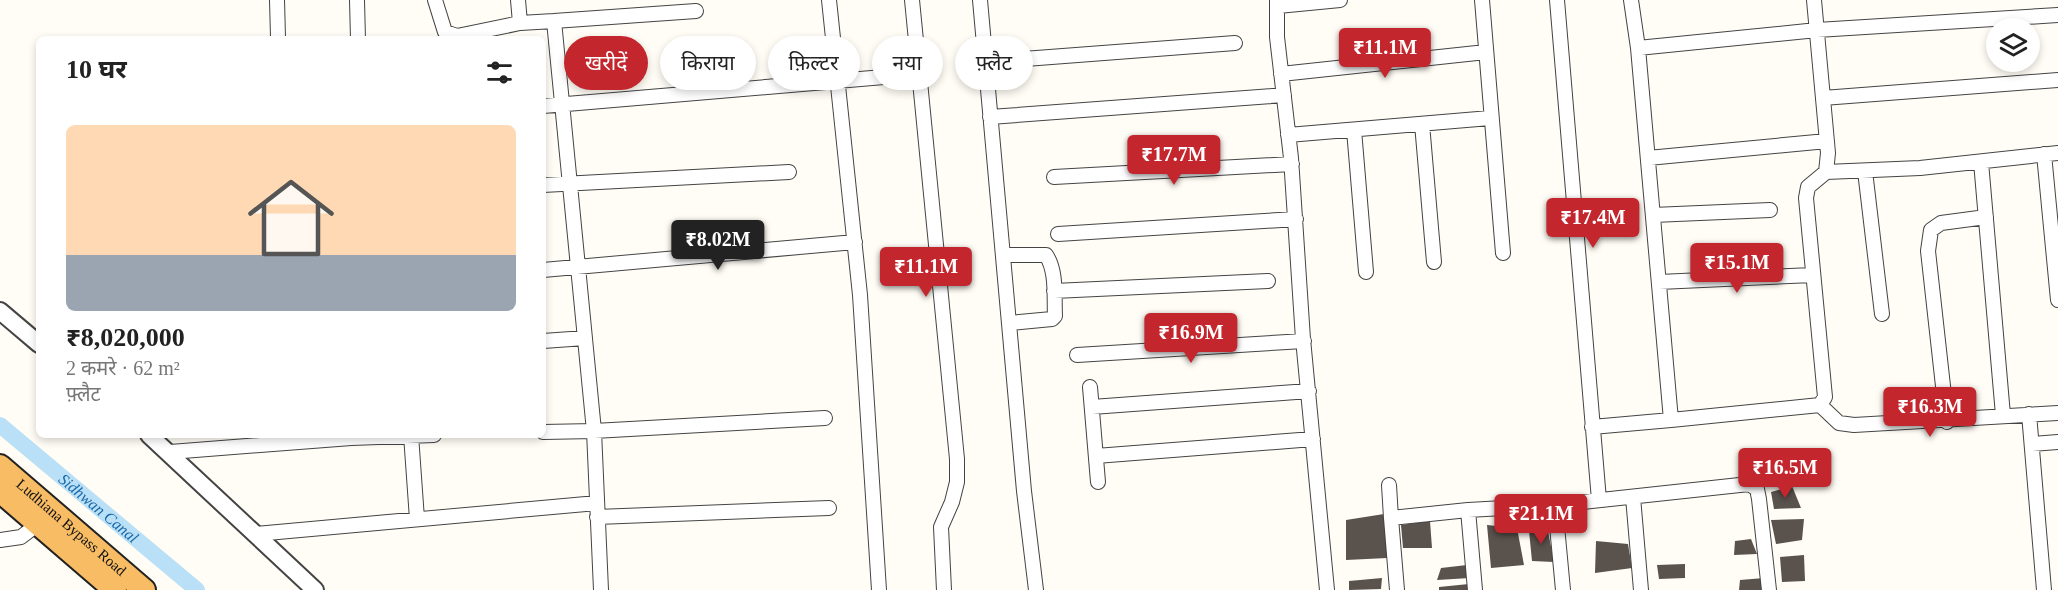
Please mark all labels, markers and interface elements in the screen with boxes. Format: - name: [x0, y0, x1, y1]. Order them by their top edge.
- map controls: [1986, 18, 2040, 72]
- button: layers: [1986, 18, 2040, 72]
- pin: ₹11.1M: [1336, 28, 1434, 79]
- chip: खरीदें: [564, 36, 648, 90]
- chip: किराया: [660, 36, 756, 90]
- chip: फ़िल्टर: [768, 36, 860, 90]
- chip: नया: [872, 36, 943, 90]
- chip: फ़्लैट: [955, 36, 1033, 90]
- text: ₹11.1M: [1353, 36, 1417, 58]
- text: 10 घर: [66, 55, 127, 84]
- icon: filters: [483, 56, 516, 89]
- pin: ₹17.7M: [1125, 135, 1223, 186]
- text: ₹17.7M: [1141, 143, 1207, 165]
- icon: home: [237, 164, 345, 272]
- pin: ₹17.4M: [1544, 198, 1642, 249]
- text: ₹17.4M: [1560, 206, 1626, 228]
- pin: ₹8.02M: [669, 220, 767, 271]
- text: ₹8.02M: [685, 228, 751, 250]
- pin: ₹15.1M: [1688, 243, 1786, 294]
- pin: ₹11.1M: [877, 247, 975, 298]
- text: ₹15.1M: [1704, 251, 1770, 273]
- text: ₹11.1M: [894, 255, 958, 277]
- pin: ₹16.9M: [1142, 313, 1240, 364]
- text: ₹16.9M: [1158, 321, 1224, 343]
- text: ₹8,020,000: [66, 323, 185, 352]
- text: 2 कमरे · 62 m²: [66, 357, 180, 379]
- text: फ़्लैट: [66, 383, 101, 405]
- pin: ₹16.3M: [1881, 387, 1979, 438]
- text: ₹16.3M: [1897, 395, 1963, 417]
- pin: ₹16.5M: [1736, 448, 1834, 499]
- text: ₹16.5M: [1752, 456, 1818, 478]
- water label: Sidhwan Canal: [55, 470, 142, 547]
- street label: Ludhiana Bypass Road: [13, 476, 130, 579]
- pin: ₹21.1M: [1492, 494, 1590, 545]
- text: ₹21.1M: [1508, 502, 1574, 524]

